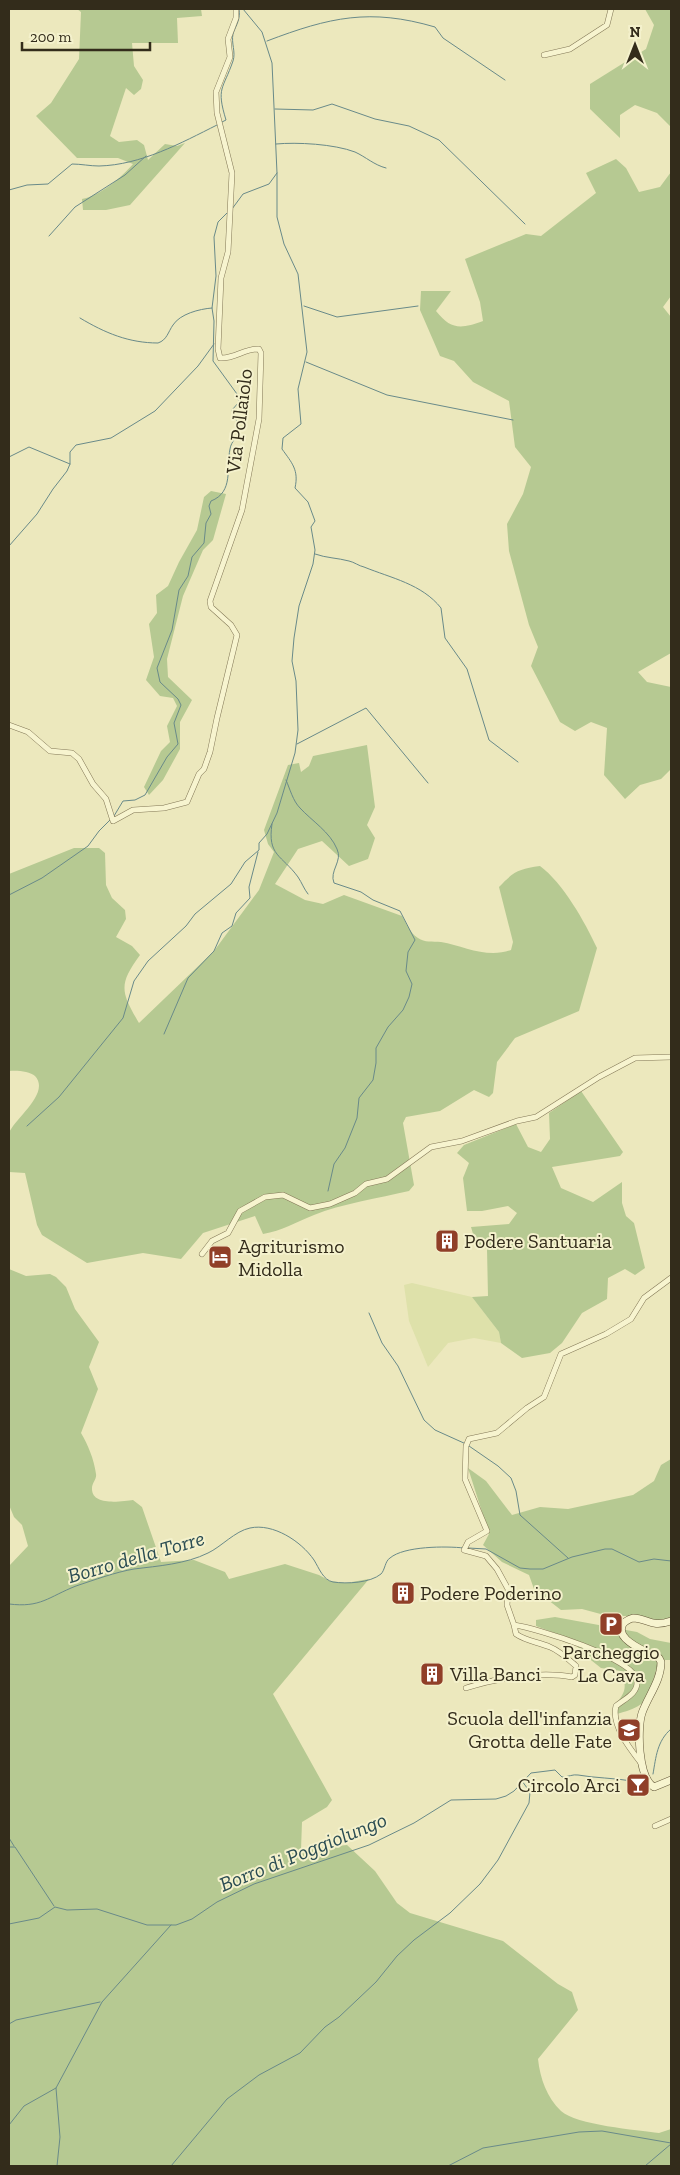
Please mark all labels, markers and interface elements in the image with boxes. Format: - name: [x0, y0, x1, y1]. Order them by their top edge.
- scale bar: [22, 20, 150, 52]
- north arrow: [610, 20, 660, 70]
- text: N: [630, 24, 641, 41]
- text: 200 m: [30, 28, 71, 46]
- street label: Via Pollaiolo: [221, 367, 257, 476]
- building icon: Podere Santuaria: [434, 1228, 460, 1254]
- place label: Podere Santuaria: [464, 1229, 612, 1253]
- place label: Agriturismo Midolla: [238, 1234, 345, 1281]
- hotel icon: Agriturismo Midolla: [207, 1244, 233, 1270]
- water label: Borro della Torre: [65, 1525, 207, 1588]
- building icon: Podere Poderino: [390, 1580, 416, 1606]
- place label: Podere Poderino: [420, 1581, 561, 1605]
- parking icon: Parcheggio La Cava: [598, 1611, 624, 1637]
- place label: Parcheggio La Cava: [562, 1640, 660, 1687]
- building icon: Villa Banci: [419, 1661, 445, 1687]
- place label: Villa Banci: [449, 1662, 541, 1686]
- place label: Scuola dell'infanzia Grotta delle Fate: [447, 1706, 612, 1753]
- school or university icon: Scuola dell'infanzia Grotta delle Fate: [616, 1717, 642, 1743]
- bar icon: Circolo Arci: [625, 1772, 651, 1798]
- place label: Circolo Arci: [518, 1773, 620, 1797]
- water label: Borro di Poggiolungo: [215, 1807, 390, 1897]

